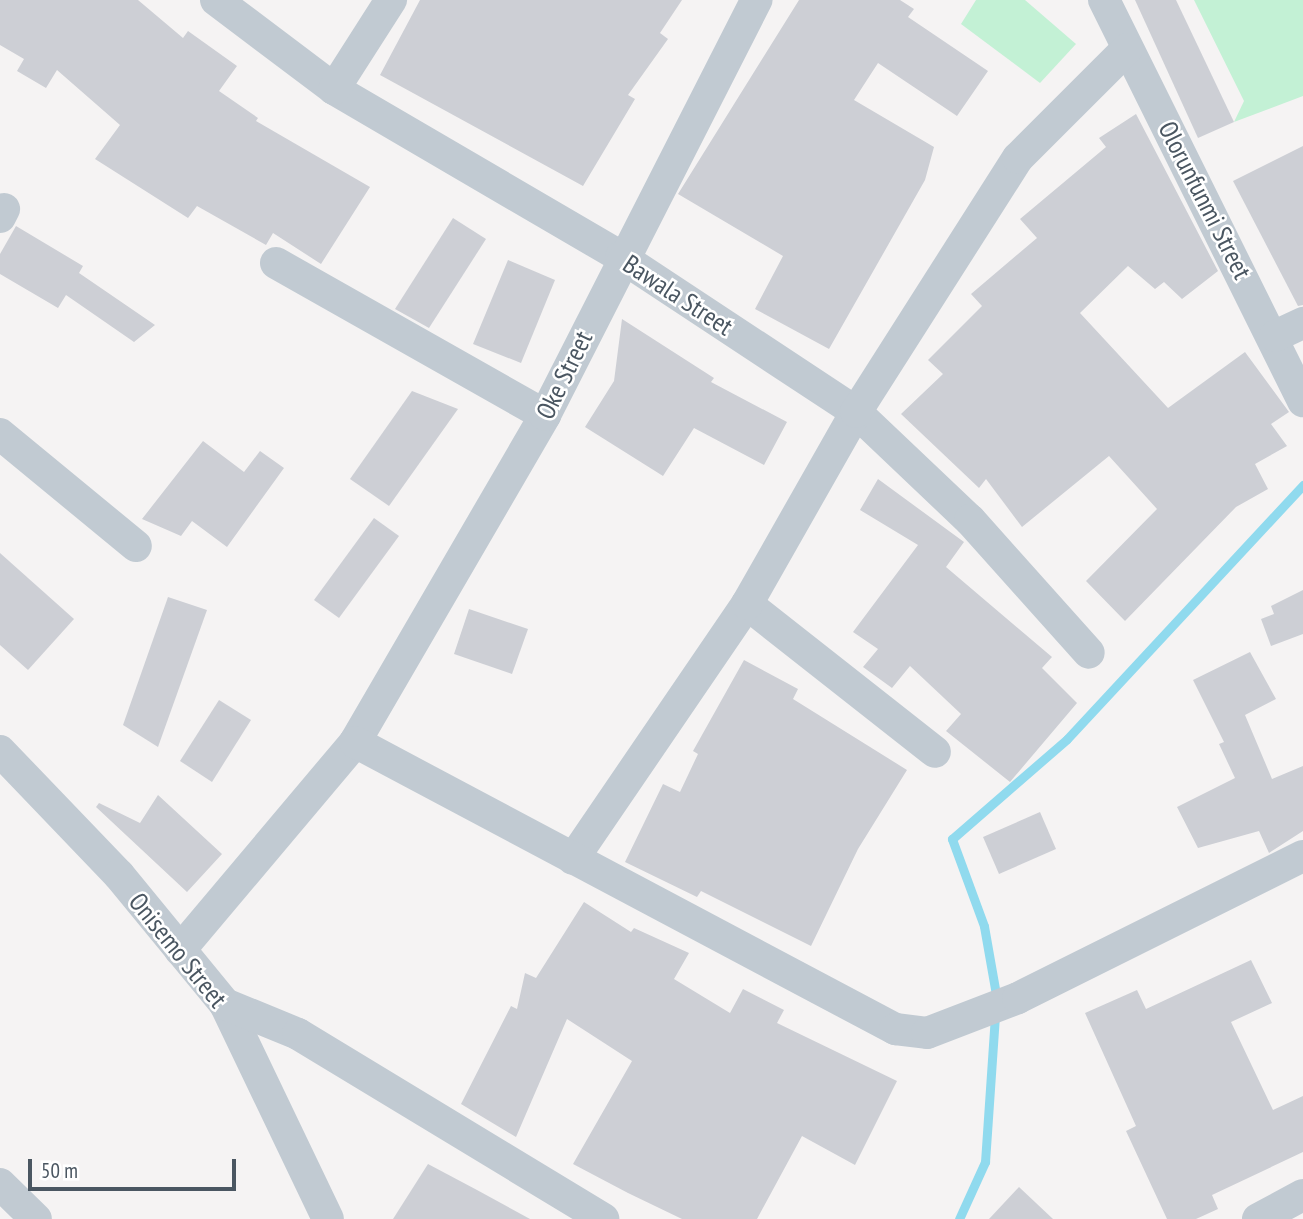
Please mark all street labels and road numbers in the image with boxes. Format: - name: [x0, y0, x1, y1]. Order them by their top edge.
- street label: Olorunfunmi Street: [1152, 116, 1258, 284]
- street label: Bawala Street: [617, 248, 739, 342]
- street label: Oke Street: [529, 326, 599, 424]
- street label: Onisemo Street: [122, 886, 234, 1014]

